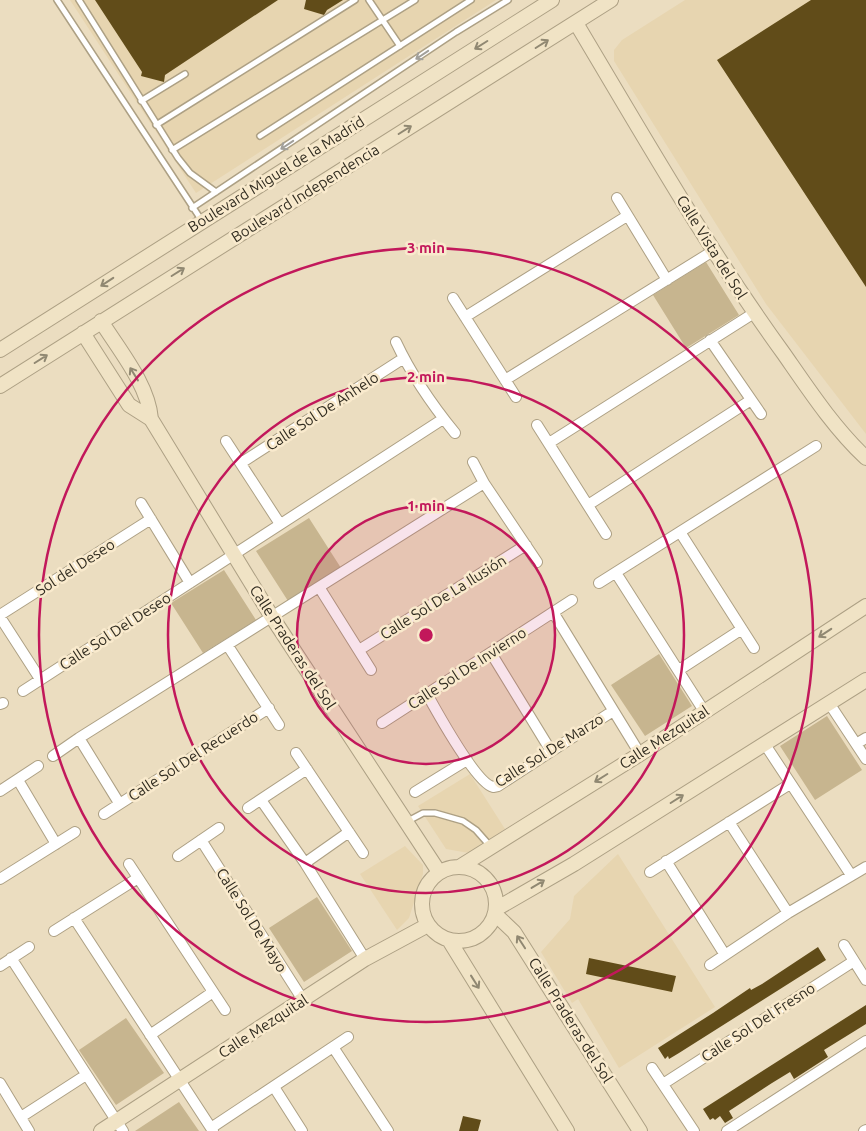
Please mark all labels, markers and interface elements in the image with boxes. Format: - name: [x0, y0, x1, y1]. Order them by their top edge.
- one-way arrow: [535, 38, 549, 48]
- one-way arrow: [474, 39, 488, 50]
- one-way arrow: [416, 50, 430, 60]
- street label: Boulevard Miguel de la Madrid: [185, 113, 367, 235]
- one-way arrow: [397, 125, 411, 135]
- street label: Boulevard Independencia: [228, 140, 382, 246]
- one-way arrow: [280, 140, 294, 150]
- street label: Calle Vista del Sol: [673, 192, 751, 302]
- text: 3 min: [407, 239, 445, 256]
- one-way arrow: [171, 267, 185, 277]
- one-way arrow: [101, 277, 115, 287]
- one-way arrow: [34, 354, 48, 364]
- one-way arrow: [129, 368, 139, 382]
- street label: Calle Sol De Anhelo: [263, 368, 381, 454]
- text: 2 min: [407, 368, 445, 385]
- text: 1 min: [407, 497, 445, 514]
- street label: Sol del Deseo: [32, 535, 118, 599]
- street label: Calle Sol De La Ilusión: [377, 551, 509, 643]
- street label: Calle Praderas del Sol: [247, 582, 339, 712]
- street label: Calle Sol Del Deseo: [56, 589, 174, 673]
- street label: Calle Sol De Invierno: [405, 623, 529, 713]
- centre of rings: [417, 626, 435, 644]
- one-way arrow: [818, 627, 832, 638]
- street label: Calle Mezquital: [616, 702, 712, 772]
- street label: Calle Sol Del Recuerdo: [125, 708, 261, 804]
- street label: Calle Sol De Marzo: [492, 710, 606, 790]
- one-way arrow: [594, 774, 608, 784]
- one-way arrow: [669, 793, 683, 803]
- street label: Calle Sol De Mayo: [213, 865, 291, 975]
- one-way arrow: [531, 879, 545, 889]
- one-way arrow: [516, 935, 526, 949]
- street label: Calle Praderas del Sol: [526, 954, 616, 1086]
- one-way arrow: [470, 974, 480, 988]
- street label: Calle Sol Del Fresno: [698, 979, 818, 1065]
- street label: Calle Mezquital: [215, 991, 311, 1061]

